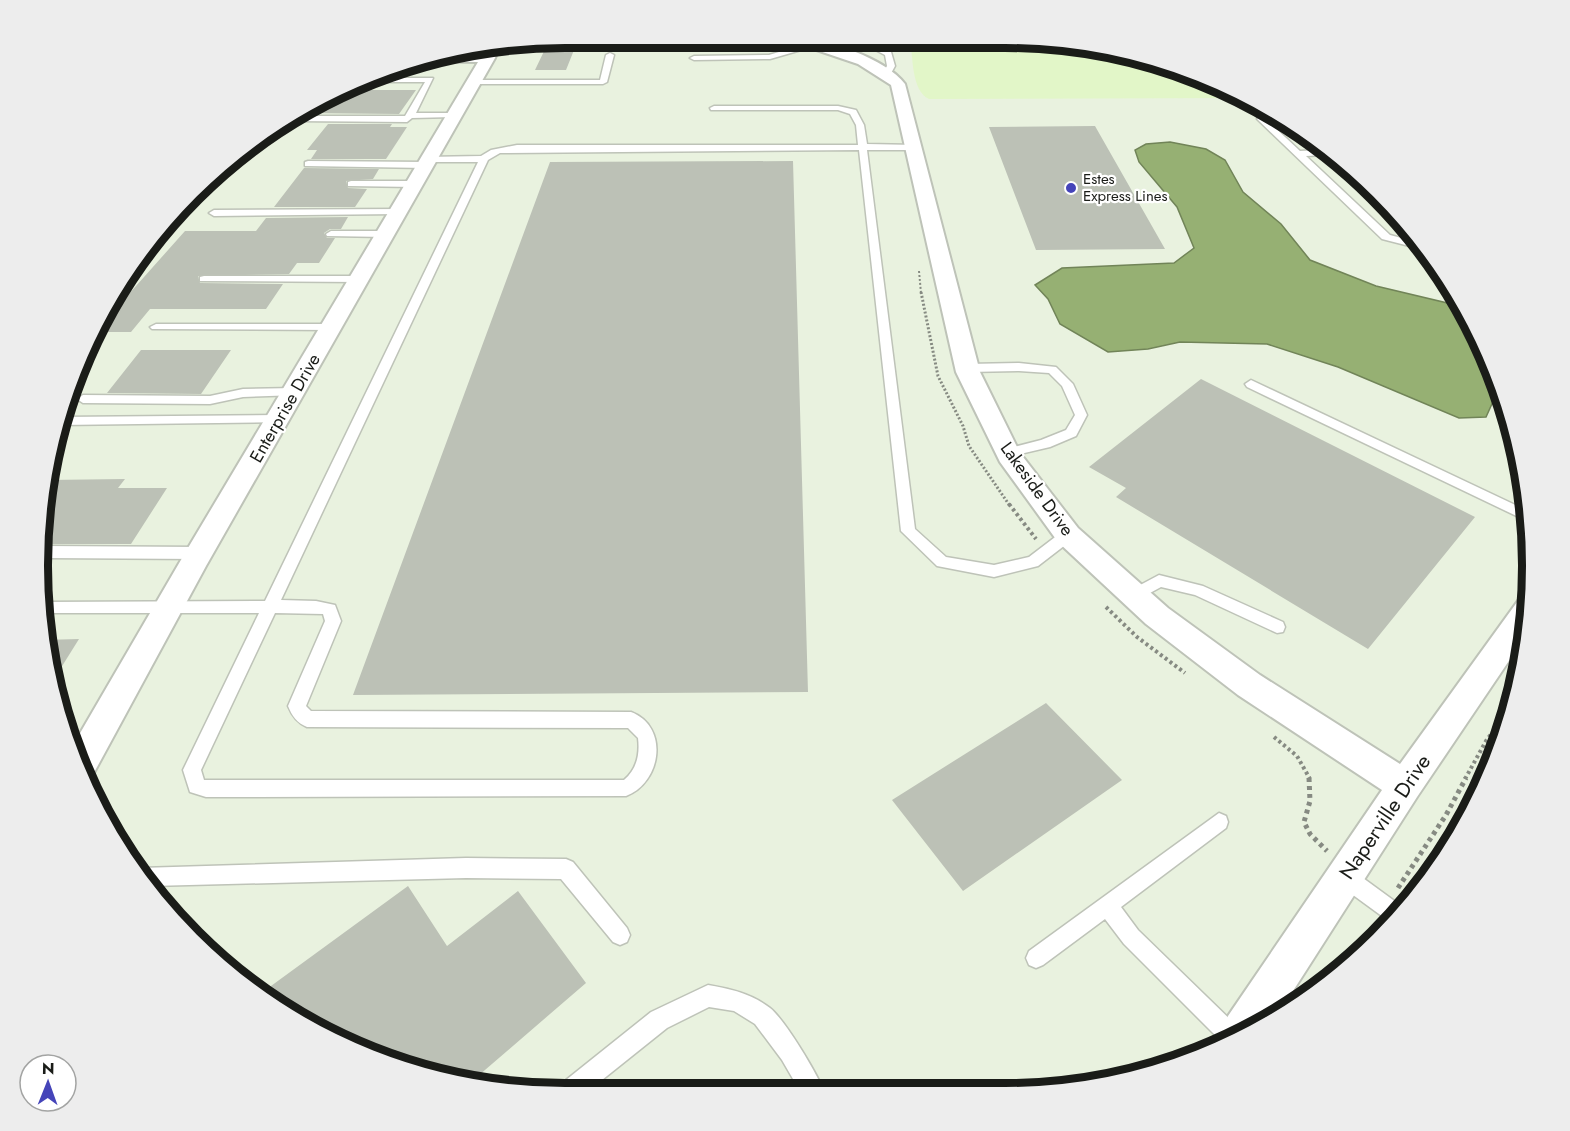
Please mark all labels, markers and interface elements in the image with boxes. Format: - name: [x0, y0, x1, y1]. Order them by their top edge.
- place label: Estes Express Lines: [1083, 168, 1168, 207]
- marker: Estes Express Lines: [1064, 181, 1078, 195]
- street label: Enterprise Drive: [243, 349, 327, 467]
- street label: Lakeside Drive: [994, 437, 1080, 541]
- street label: Naperville Drive: [1332, 748, 1438, 886]
- north arrow: [18, 1053, 78, 1113]
- text: N: [42, 1057, 55, 1080]

